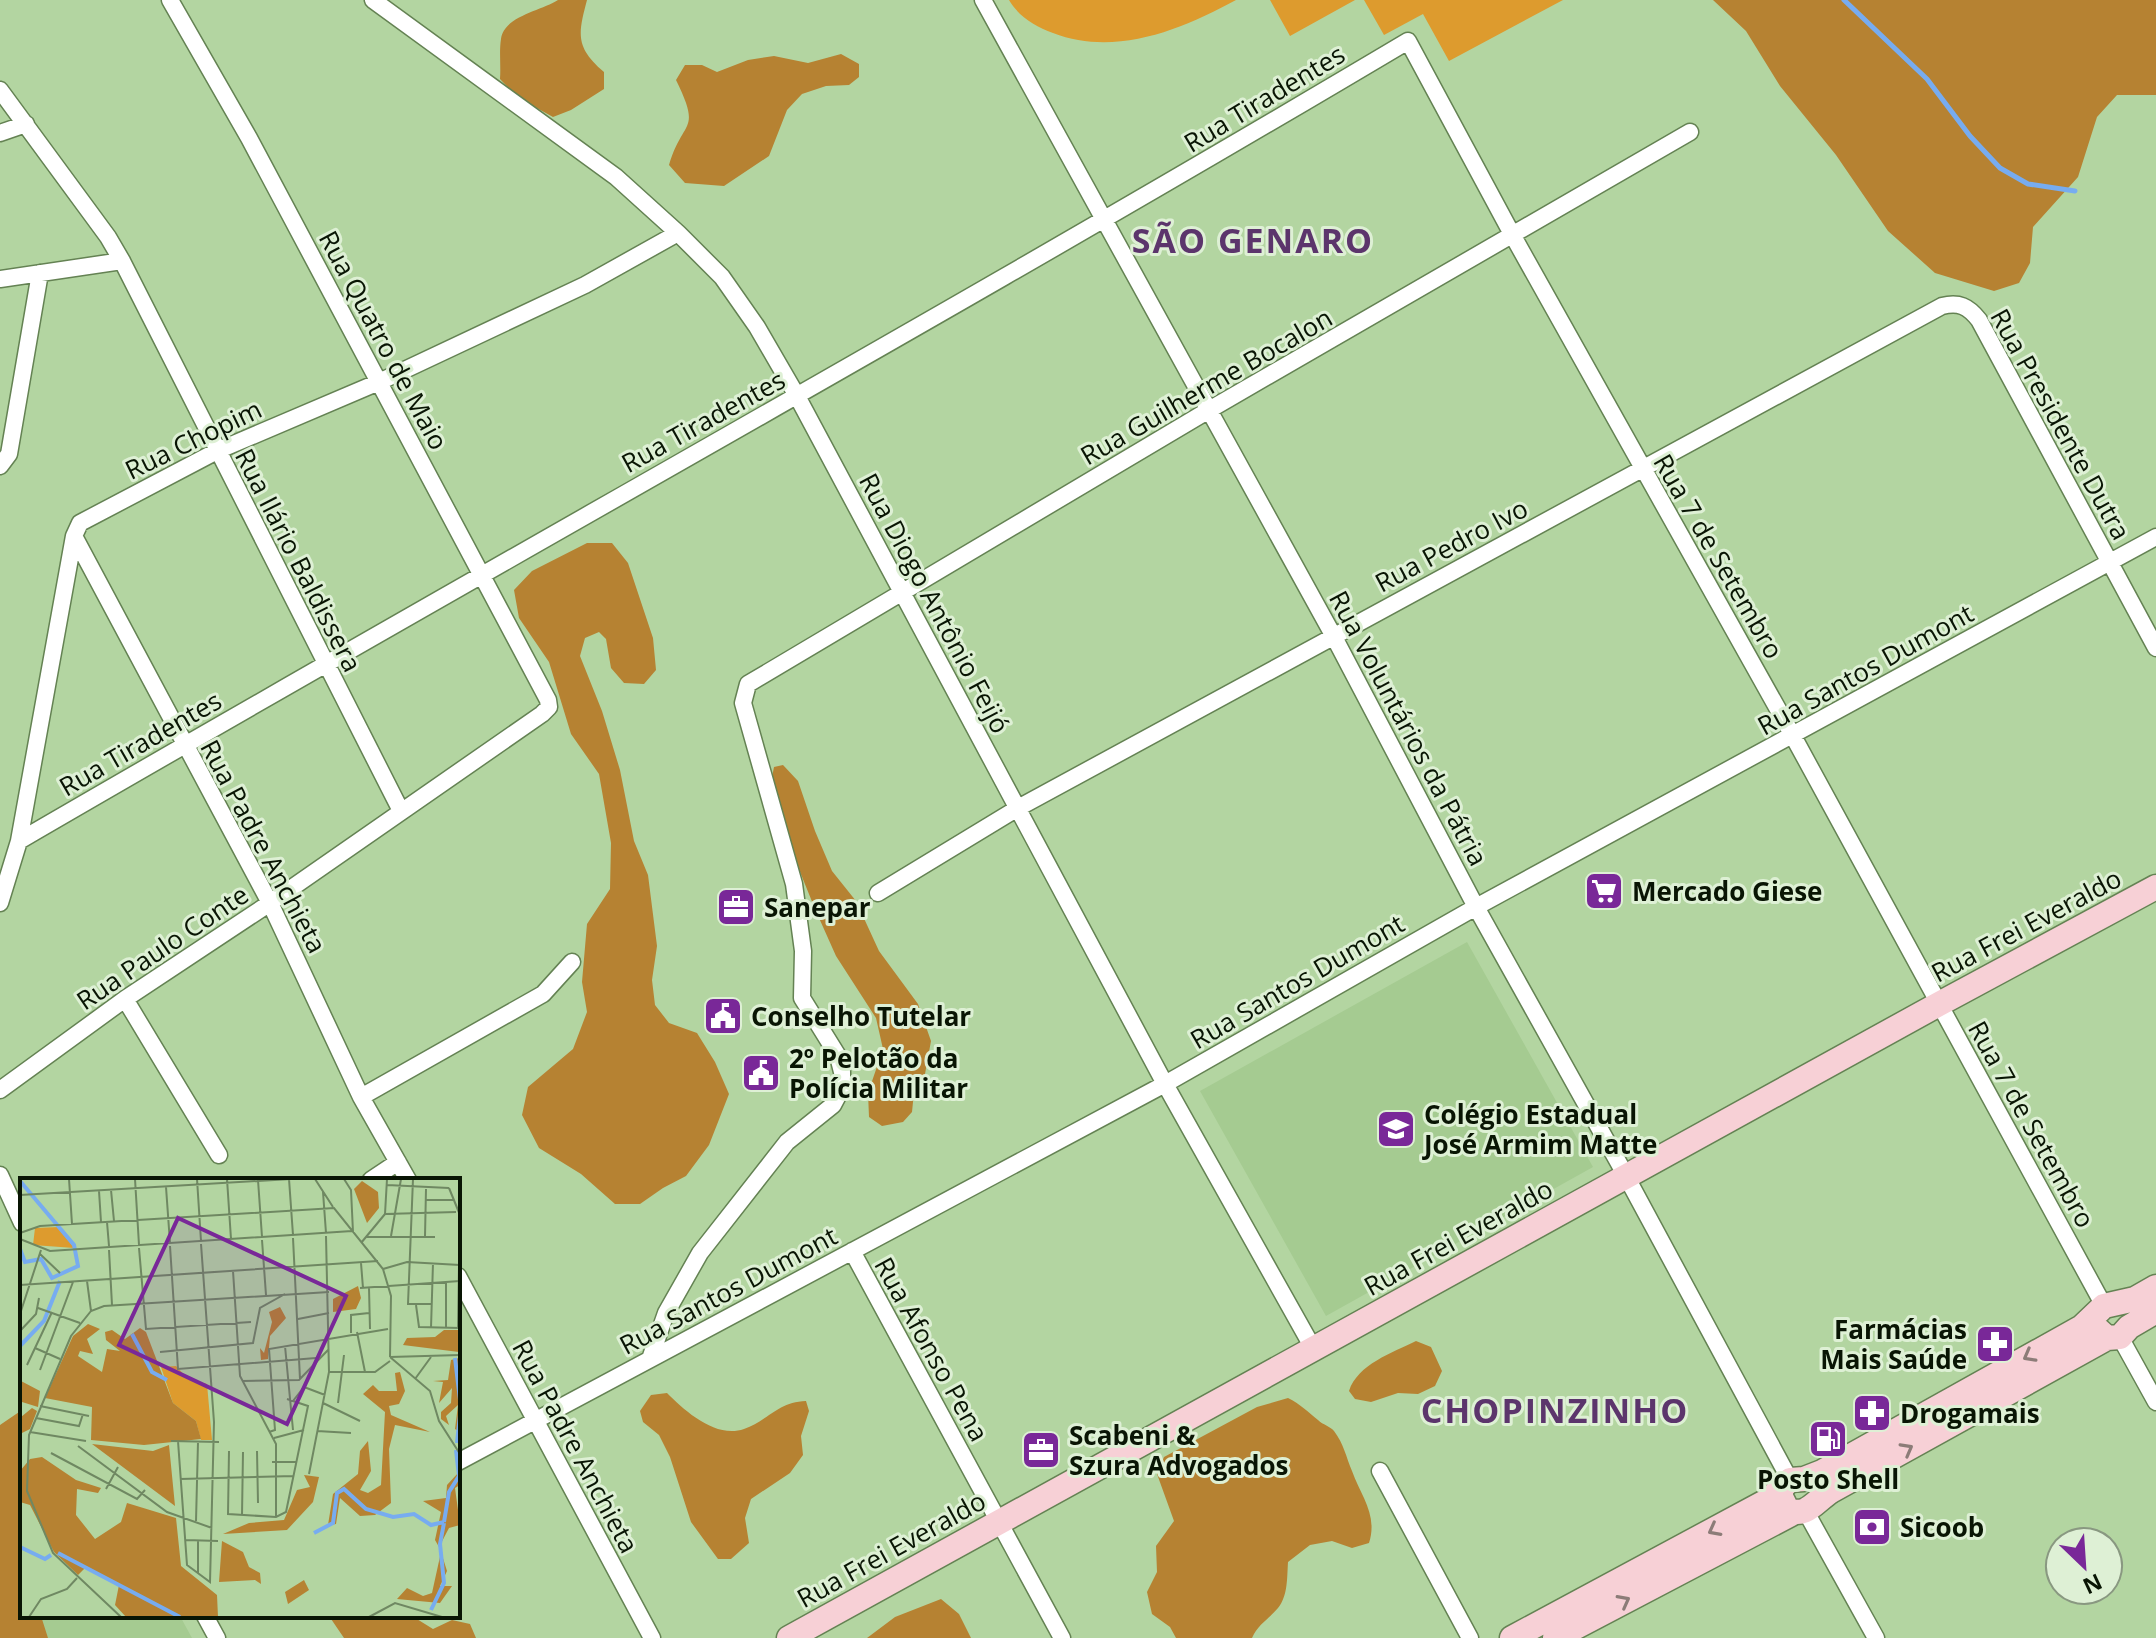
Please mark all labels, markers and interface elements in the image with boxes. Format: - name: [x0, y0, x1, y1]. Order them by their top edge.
- street label: Rua Tiradentes: [1177, 36, 1351, 160]
- district label: SÃO GENARO: [1132, 217, 1374, 263]
- street label: Rua Quatro de Maio: [311, 224, 457, 456]
- street label: Rua Guilherme Bocalon: [1073, 299, 1339, 473]
- street label: Rua Presidente Dutra: [1982, 302, 2140, 546]
- street label: Rua Tiradentes: [615, 361, 791, 481]
- street label: Rua Chopim: [119, 390, 267, 488]
- street label: Rua Ilário Baldissera: [227, 442, 371, 678]
- street label: Rua 7 de Setembro: [1646, 447, 1792, 665]
- street label: Rua Diogo Antônio Feijó: [851, 467, 1019, 739]
- street label: Rua Pedro Ivo: [1368, 490, 1534, 600]
- street label: Rua Voluntários da Pátria: [1321, 584, 1497, 872]
- street label: Rua Santos Dumont: [1751, 595, 1979, 743]
- street label: Rua Tiradentes: [52, 682, 228, 804]
- street label: Rua Padre Anchieta: [193, 733, 335, 959]
- street label: Rua Frei Everaldo: [1925, 860, 2127, 990]
- supermarket icon: Mercado Giese: [1583, 870, 1625, 912]
- place label: Mercado Giese: [1632, 873, 1822, 909]
- street label: Rua Paulo Conte: [69, 876, 255, 1018]
- office icon: Sanepar: [715, 886, 757, 928]
- place label: Sanepar: [764, 889, 871, 925]
- street label: Rua Santos Dumont: [1183, 905, 1411, 1057]
- public building icon: Conselho Tutelar: [702, 995, 744, 1037]
- place label: Conselho Tutelar: [751, 998, 971, 1034]
- street label: Rua 7 de Setembro: [1960, 1014, 2104, 1234]
- place label: 2º Pelotão da Polícia Militar: [789, 1040, 968, 1106]
- public building icon: 2º Pelotão da Polícia Militar: [740, 1052, 782, 1094]
- place label: Colégio Estadual José Armim Matte: [1422, 1096, 1657, 1162]
- school or university icon: Colégio Estadual José Armim Matte: [1375, 1108, 1417, 1150]
- street label: Rua Frei Everaldo: [1357, 1170, 1559, 1304]
- inset map: [20, 1178, 460, 1618]
- street label: Rua Santos Dumont: [613, 1217, 843, 1363]
- street label: Rua Afonso Pena: [866, 1250, 998, 1448]
- place label: Farmácias Mais Saúde: [1820, 1311, 1967, 1377]
- pharmacy icon: Farmácias Mais Saúde: [1974, 1323, 2016, 1365]
- street label: Rua Padre Anchieta: [505, 1333, 647, 1559]
- one-way arrow: [2023, 1347, 2037, 1362]
- district label: CHOPINZINHO: [1421, 1387, 1689, 1433]
- pharmacy icon: Drogamais: [1851, 1392, 1893, 1434]
- place label: Drogamais: [1900, 1395, 2040, 1431]
- place label: Scabeni & Szura Advogados: [1069, 1417, 1289, 1483]
- fuel station icon: Posto Shell: [1807, 1418, 1849, 1460]
- office icon: Scabeni & Szura Advogados: [1020, 1429, 1062, 1471]
- one-way arrow: [1898, 1443, 1913, 1459]
- place label: Posto Shell: [1757, 1461, 1899, 1497]
- street label: Rua Frei Everaldo: [790, 1482, 992, 1616]
- bank icon: Sicoob: [1851, 1506, 1893, 1548]
- place label: Sicoob: [1900, 1509, 1984, 1545]
- one-way arrow: [1708, 1520, 1722, 1535]
- north arrow: [2044, 1526, 2124, 1606]
- text: N: [2078, 1568, 2107, 1602]
- one-way arrow: [1616, 1596, 1630, 1611]

